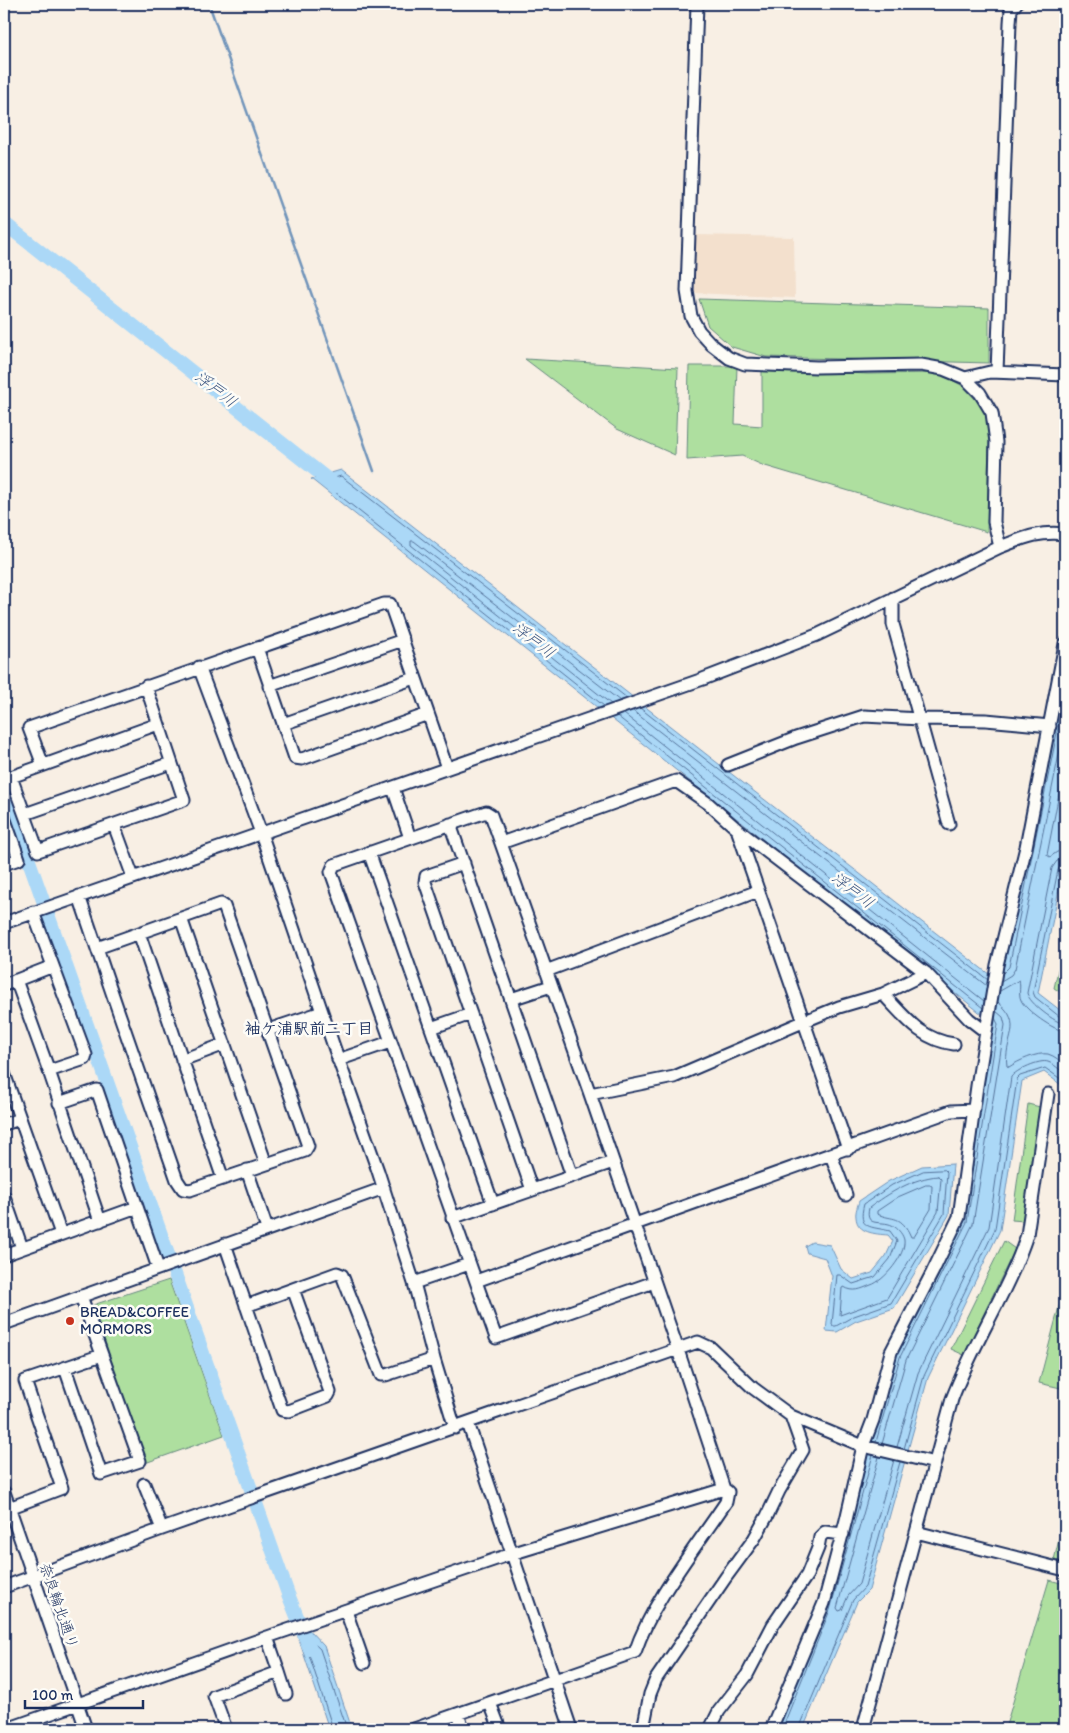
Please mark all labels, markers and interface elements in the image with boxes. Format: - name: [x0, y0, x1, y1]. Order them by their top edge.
- water label: 浮戸川: [191, 367, 241, 411]
- water label: 浮戸川: [509, 618, 559, 662]
- water label: 浮戸川: [828, 868, 878, 912]
- district label: 袖ケ浦駅前二丁目: [245, 1019, 373, 1038]
- place label: BREAD&COFFEE MORMORS: [80, 1303, 189, 1338]
- marker: BREAD&COFFEE MORMORS: [64, 1315, 76, 1327]
- street label: 奈良輪北通り: [36, 1561, 82, 1651]
- scale bar: [25, 1678, 142, 1710]
- text: 100 m: [32, 1686, 74, 1704]

